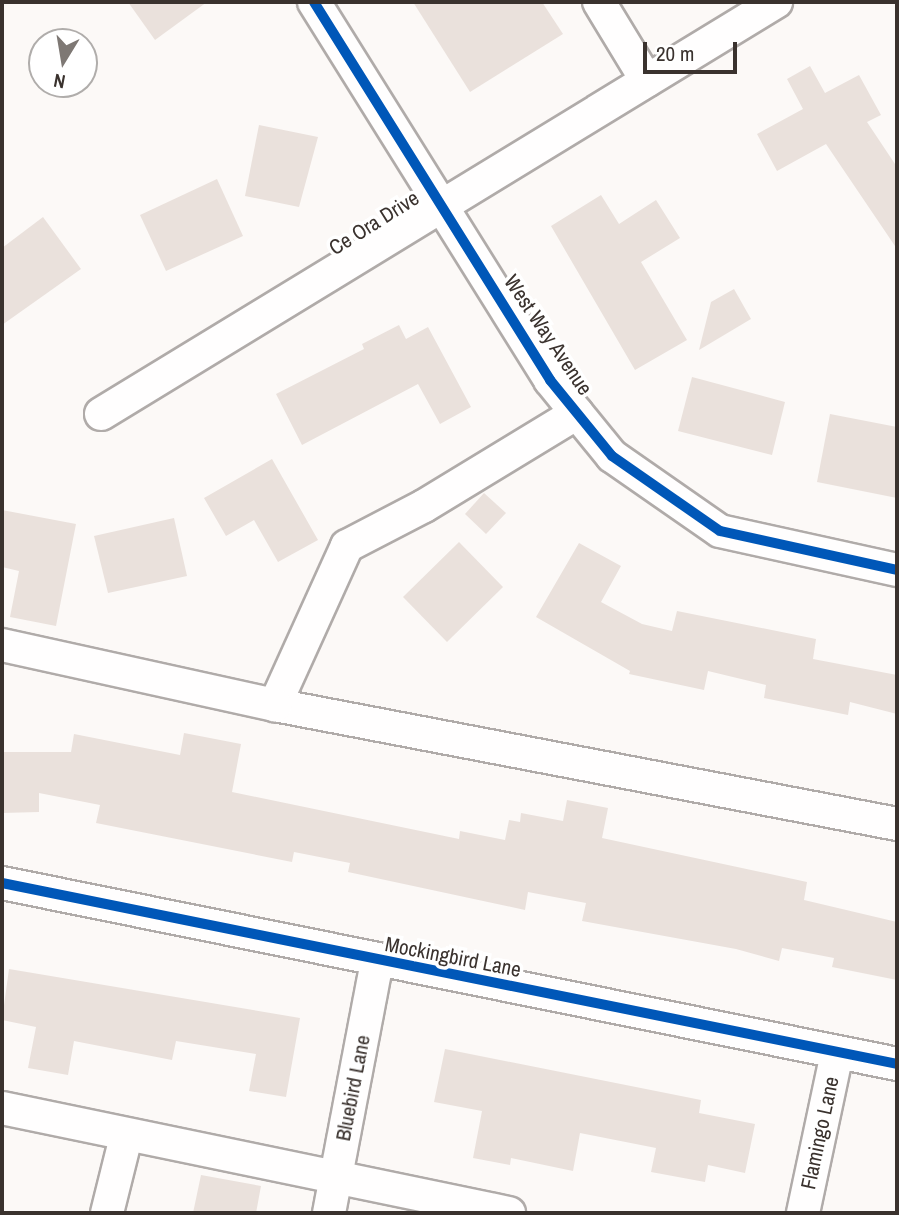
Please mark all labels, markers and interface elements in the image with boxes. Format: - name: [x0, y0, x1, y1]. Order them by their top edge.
- north arrow: [28, 28, 98, 98]
- scale bar: [647, 28, 741, 72]
- text: 20 m: [656, 39, 694, 68]
- text: N: [51, 68, 67, 95]
- street label: Ce Ora Drive: [324, 185, 424, 261]
- street label: West Way Avenue: [498, 270, 598, 400]
- street label: Mockingbird Lane: [383, 931, 523, 983]
- street label: Bluebird Lane: [330, 1033, 376, 1143]
- street label: Flamingo Lane: [796, 1074, 844, 1192]

